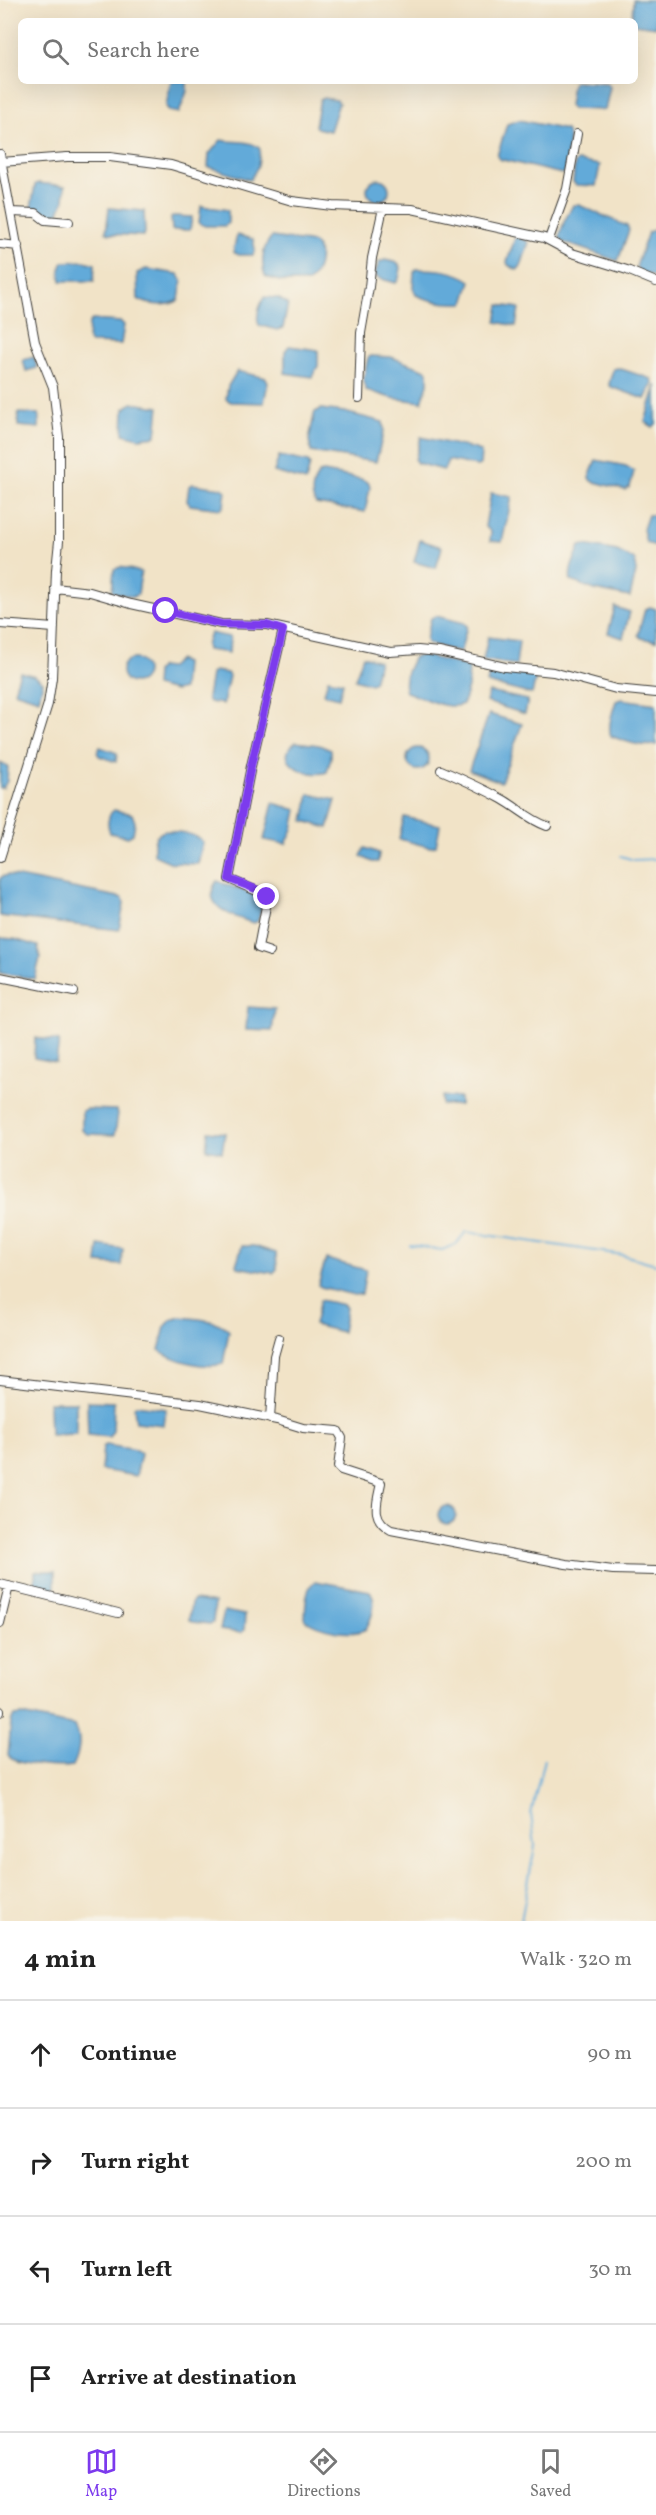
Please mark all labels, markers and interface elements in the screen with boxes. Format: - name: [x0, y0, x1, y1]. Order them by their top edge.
- search box: [18, 18, 638, 84]
- icon: search: [39, 35, 72, 68]
- text: Search here: [87, 36, 200, 67]
- route start: [152, 597, 178, 623]
- route end: [253, 883, 279, 909]
- text: 4 min: [24, 1942, 96, 1978]
- text: Walk · 320 m: [520, 1946, 632, 1974]
- icon: ahead: [24, 2038, 57, 2071]
- text: Continue: [81, 2039, 177, 2070]
- text: 90 m: [588, 2040, 632, 2068]
- icon: right: [24, 2146, 57, 2179]
- text: Turn right: [81, 2147, 189, 2178]
- text: 200 m: [575, 2148, 632, 2176]
- icon: left: [24, 2254, 57, 2287]
- text: Turn left: [81, 2255, 172, 2286]
- text: 30 m: [588, 2256, 632, 2284]
- icon: arrive: [24, 2362, 57, 2395]
- text: Arrive at destination: [81, 2363, 297, 2394]
- tab: Map: [85, 2445, 118, 2503]
- tab: Directions: [287, 2445, 361, 2503]
- tab: Saved: [530, 2445, 571, 2503]

